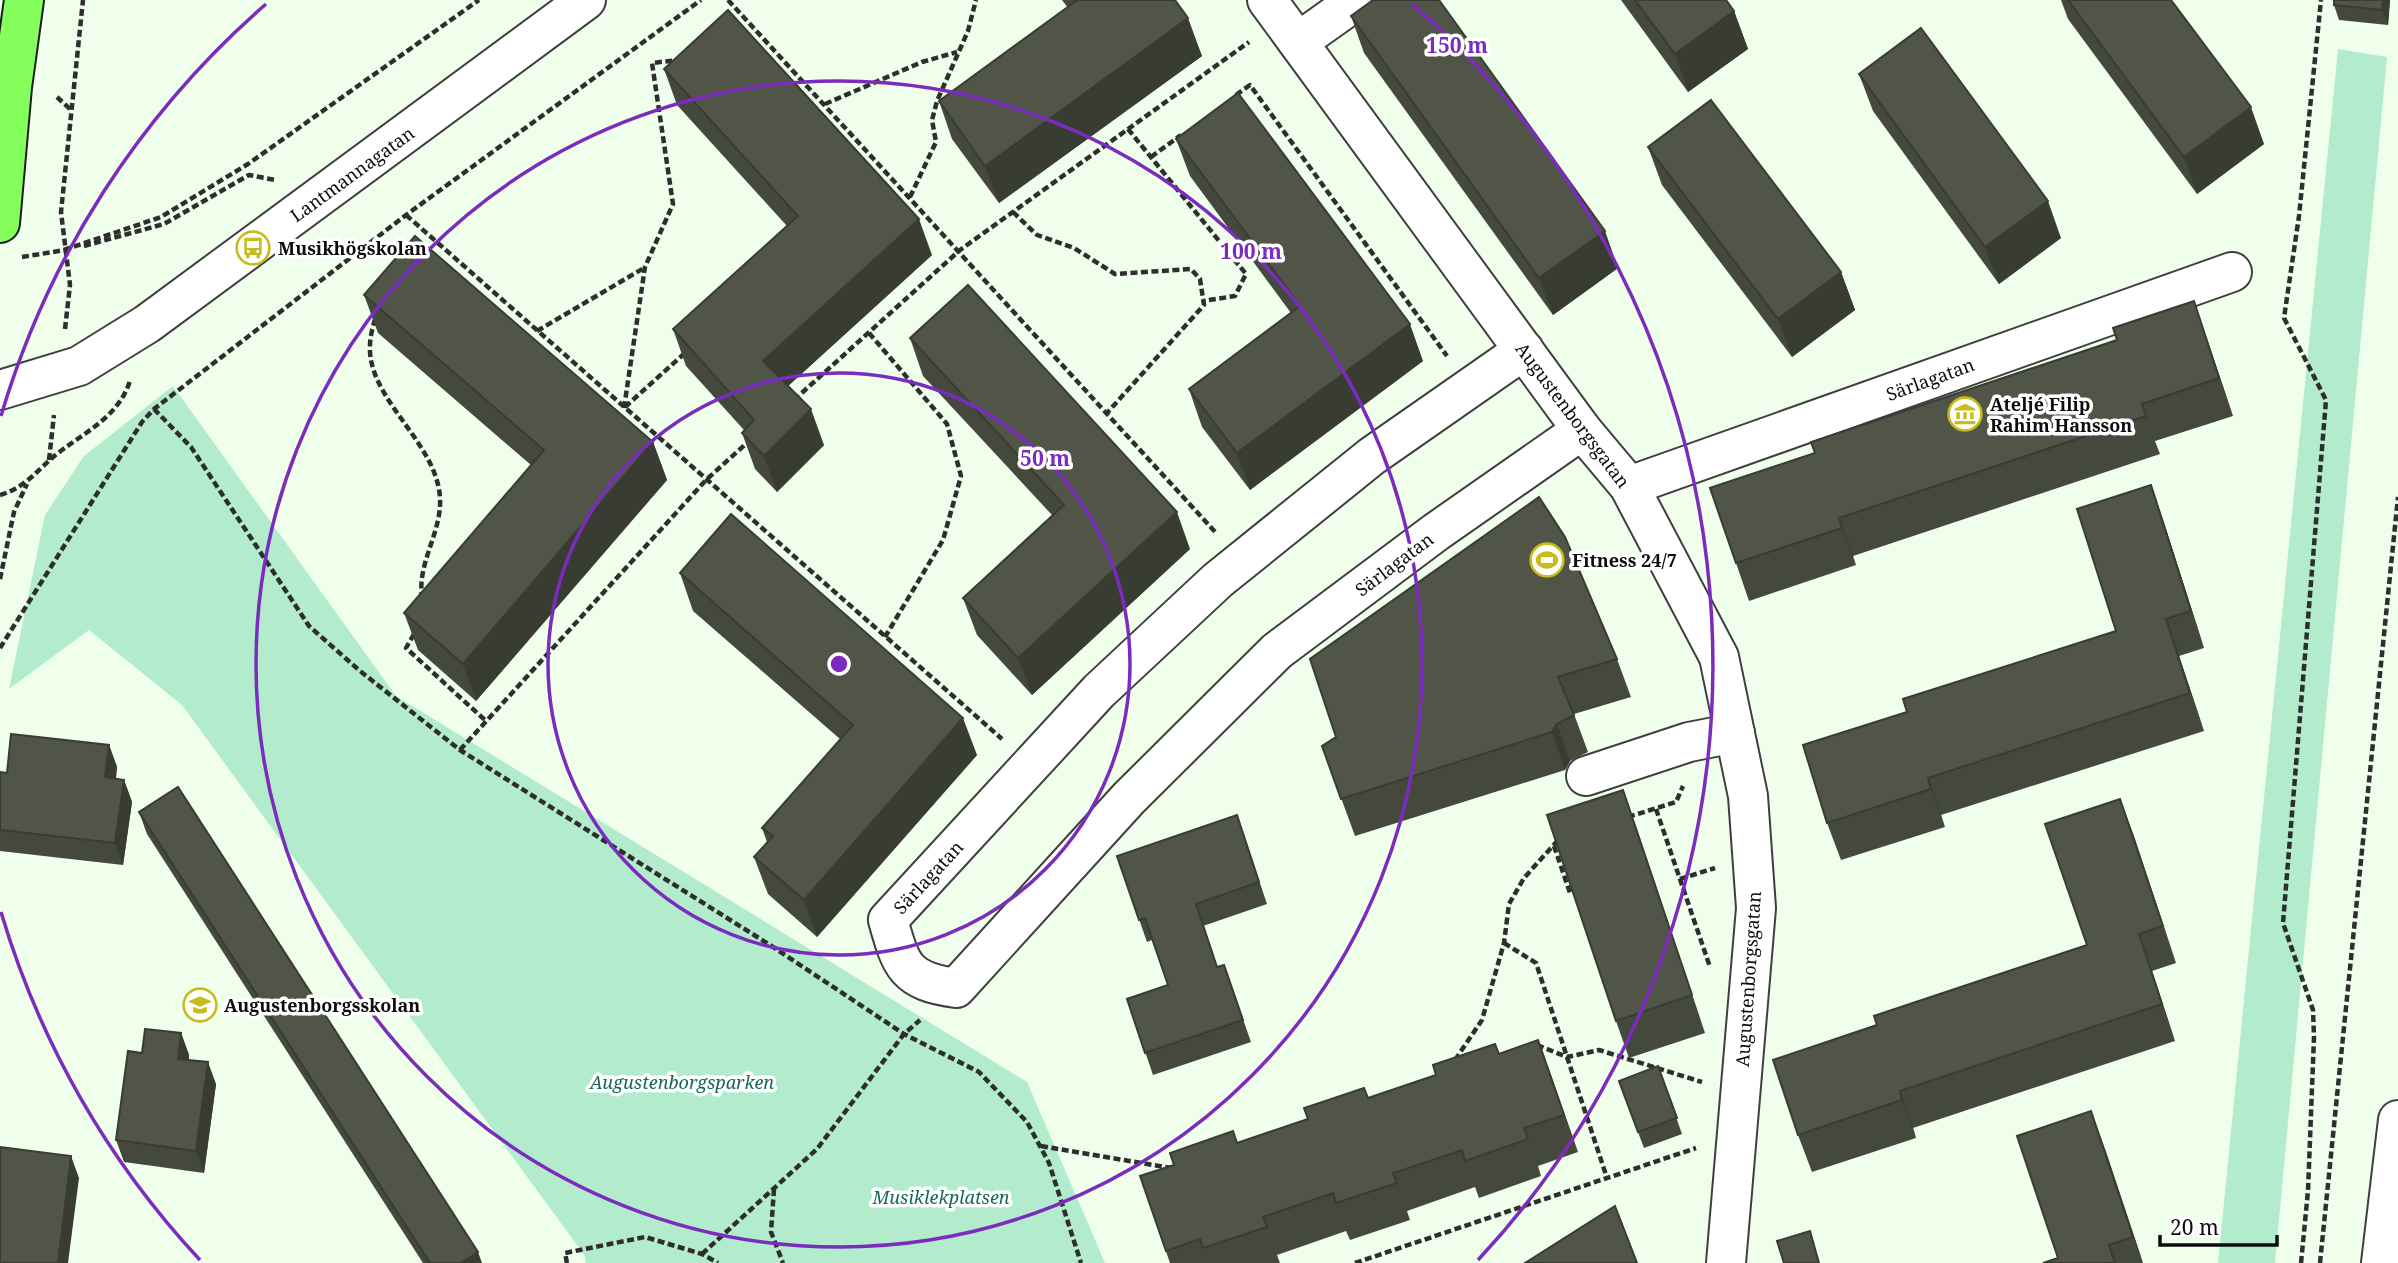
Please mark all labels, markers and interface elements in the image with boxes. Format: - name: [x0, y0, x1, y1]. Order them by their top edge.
- text: 150 m: [1426, 31, 1488, 59]
- street label: Lantmannagatan: [285, 121, 419, 227]
- bus stop icon: Musikhögskolan: [234, 229, 272, 267]
- place label: Musikhögskolan: [278, 236, 427, 260]
- text: 100 m: [1220, 237, 1282, 265]
- street label: Augustenborgsgatan: [1510, 337, 1636, 493]
- street label: Särlagatan: [1883, 352, 1978, 406]
- place label: Ateljé Filip Rahim Hansson: [1990, 392, 2132, 437]
- museum icon: Ateljé Filip Rahim Hansson: [1946, 395, 1984, 433]
- text: 50 m: [1020, 444, 1070, 472]
- street label: Särlagatan: [1350, 526, 1438, 601]
- sports icon: Fitness 24/7: [1528, 541, 1566, 579]
- place label: Fitness 24/7: [1572, 548, 1677, 572]
- centre of rings: [827, 652, 851, 676]
- street label: Särlagatan: [888, 835, 968, 919]
- street label: Augustenborgsgatan: [1730, 890, 1766, 1068]
- school or university icon: Augustenborgsskolan: [181, 986, 219, 1024]
- place label: Augustenborgsskolan: [224, 993, 420, 1017]
- park label: Augustenborgsparken: [588, 1070, 774, 1094]
- park label: Musiklekplatsen: [871, 1185, 1010, 1209]
- scale bar: [2160, 1204, 2277, 1248]
- text: 20 m: [2170, 1213, 2219, 1241]

